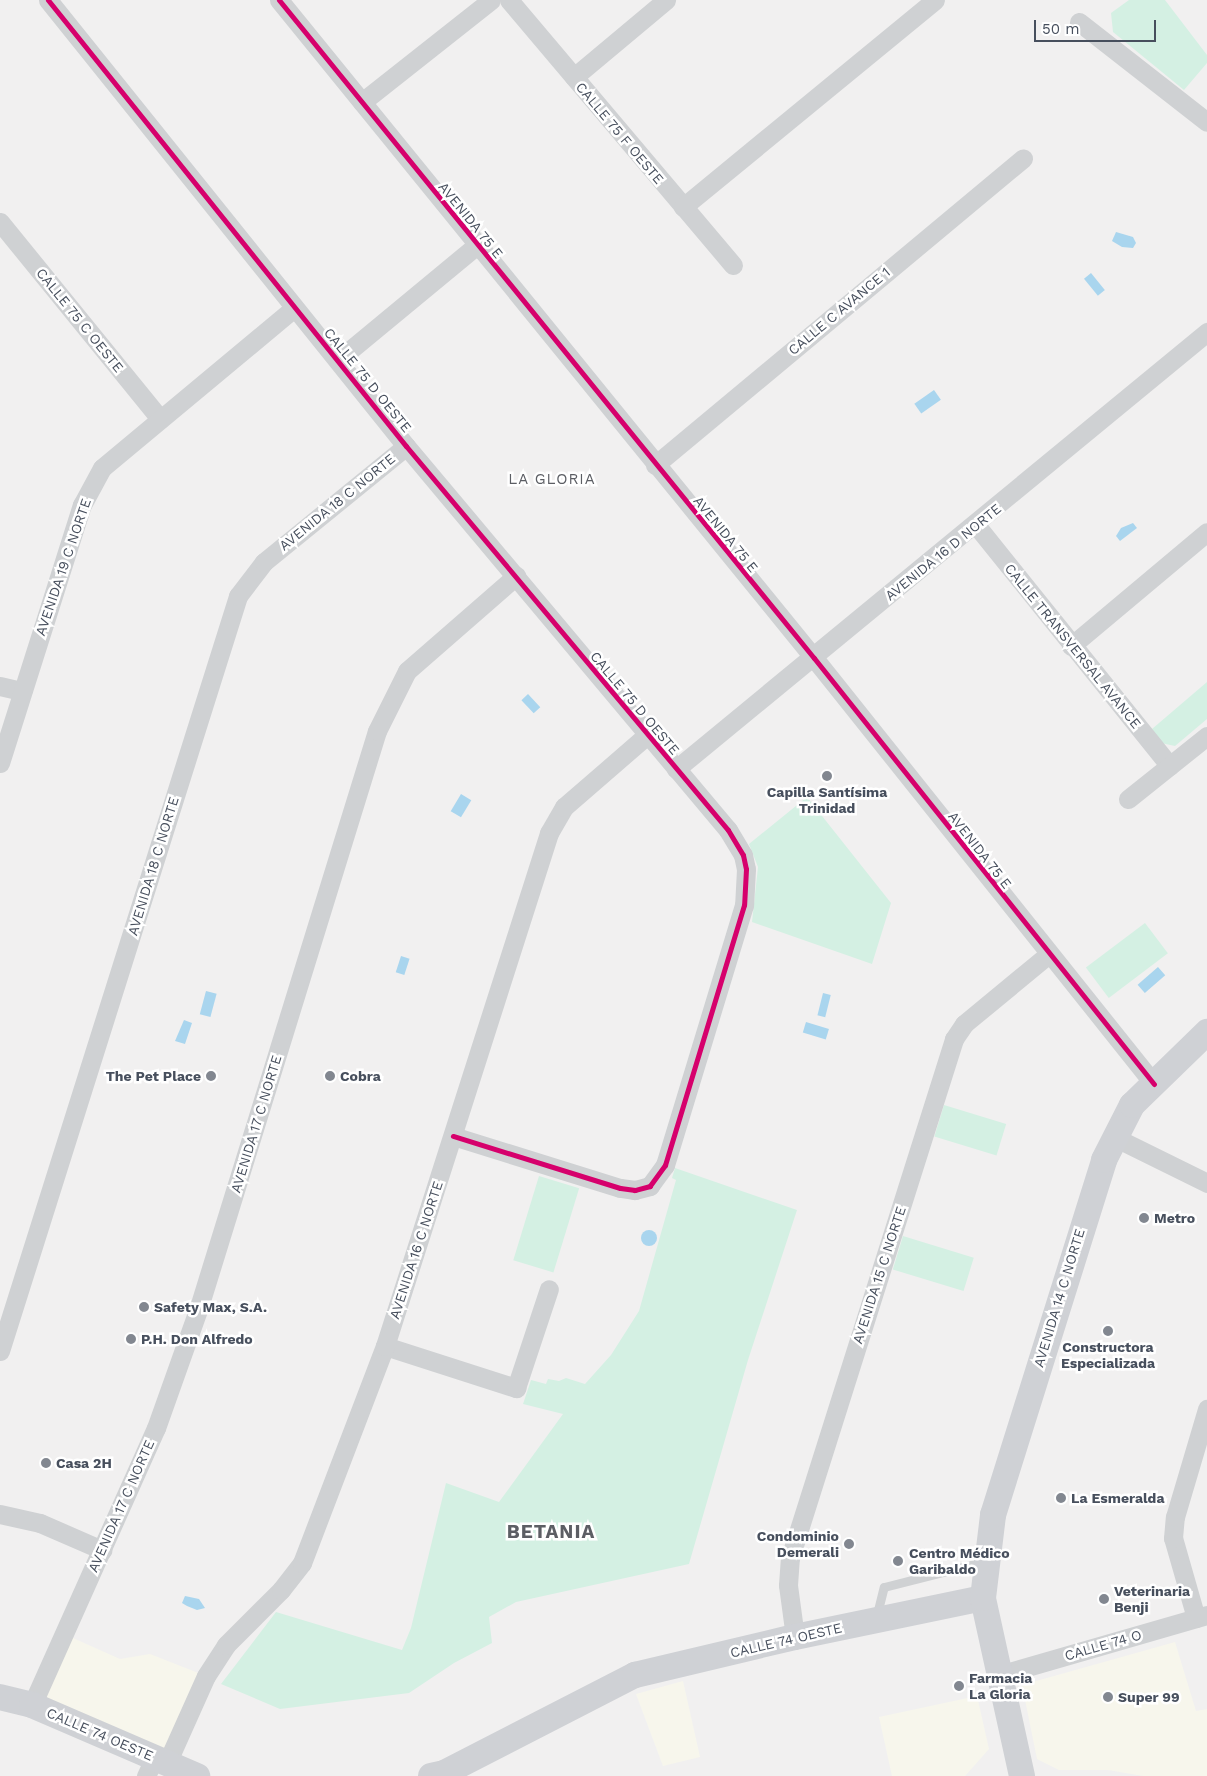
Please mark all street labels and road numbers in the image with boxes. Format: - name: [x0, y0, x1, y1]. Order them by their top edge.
- street label: CALLE 75 F OESTE: [572, 78, 668, 188]
- street label: AVENIDA 75 E: [435, 178, 507, 262]
- street label: CALLE C AVANCE 1: [784, 263, 894, 359]
- street label: CALLE 75 C OESTE: [33, 264, 127, 376]
- street label: CALLE 75 D OESTE: [320, 324, 416, 436]
- street label: AVENIDA 18 C NORTE: [275, 450, 399, 554]
- street label: AVENIDA 75 E: [690, 492, 762, 576]
- street label: AVENIDA 19 C NORTE: [31, 496, 95, 638]
- street label: AVENIDA 16 D NORTE: [881, 500, 1005, 604]
- street label: CALLE TRANSVERSAL AVANCE: [1001, 560, 1145, 732]
- street label: CALLE 75 D OESTE: [587, 648, 683, 758]
- street label: AVENIDA 18 C NORTE: [124, 794, 182, 938]
- street label: AVENIDA 75 E: [944, 808, 1016, 892]
- street label: AVENIDA 17 C NORTE: [227, 1053, 285, 1195]
- street label: AVENIDA 16 C NORTE: [386, 1178, 446, 1322]
- street label: AVENIDA 15 C NORTE: [849, 1204, 909, 1346]
- street label: AVENIDA 14 C NORTE: [1030, 1226, 1088, 1370]
- street label: AVENIDA 17 C NORTE: [84, 1437, 158, 1575]
- street label: CALLE 74 OESTE: [728, 1619, 844, 1661]
- street label: CALLE 74 O: [1062, 1626, 1144, 1664]
- street label: CALLE 74 OESTE: [44, 1704, 156, 1764]

